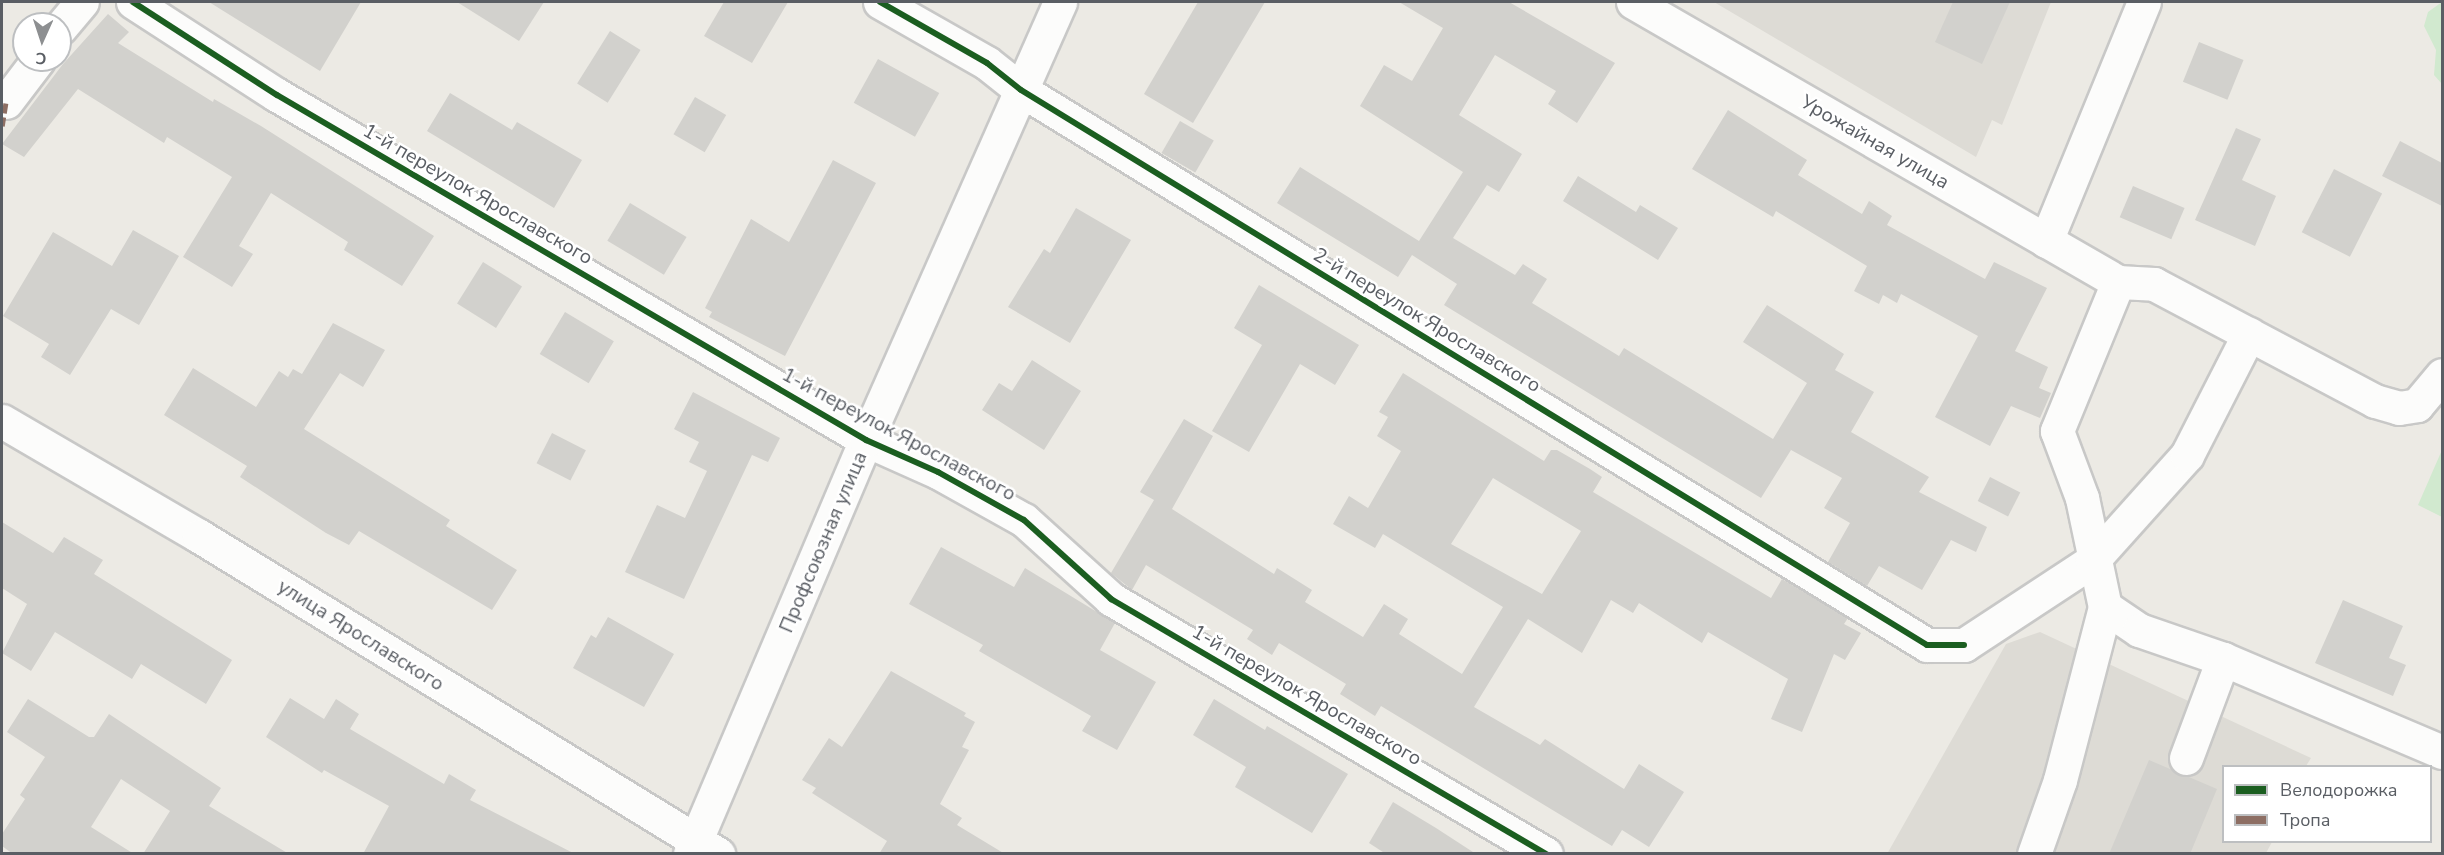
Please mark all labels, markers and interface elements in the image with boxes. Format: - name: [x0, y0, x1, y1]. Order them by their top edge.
- north arrow: [12, 12, 72, 72]
- text: С: [35, 47, 47, 69]
- street label: Урожайная улица: [1797, 90, 1953, 194]
- street label: 1-й переулок Ярославского: [359, 118, 597, 270]
- street label: 2-й переулок Ярославского: [1309, 242, 1545, 398]
- street label: 1-й переулок Ярославского: [778, 362, 1020, 506]
- street label: Профсоюзная улица: [774, 448, 872, 636]
- street label: улица Ярославского: [273, 574, 449, 696]
- street label: 1-й переулок Ярославского: [1188, 619, 1426, 771]
- legend: [2222, 765, 2432, 843]
- text: Велодорожка: [2280, 778, 2397, 802]
- text: Тропа: [2280, 808, 2331, 832]

